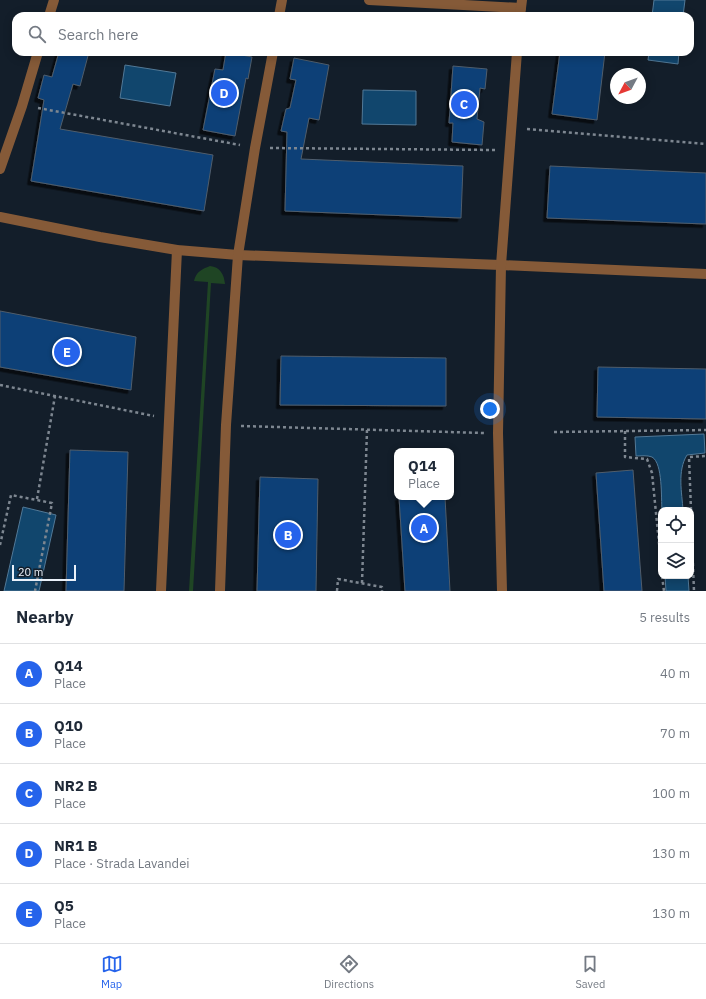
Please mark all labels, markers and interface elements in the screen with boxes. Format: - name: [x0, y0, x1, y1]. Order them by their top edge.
- search box: [12, 12, 694, 56]
- icon: search: [26, 23, 48, 45]
- text: Search here: [58, 25, 138, 44]
- north arrow: [610, 68, 646, 104]
- pin: D: [211, 78, 237, 108]
- pin: C: [451, 89, 477, 119]
- pin: E: [54, 337, 80, 367]
- your location: [480, 399, 500, 419]
- popup: [394, 448, 454, 500]
- text: Q14: [408, 456, 437, 475]
- text: Place: [408, 475, 440, 492]
- map controls: [658, 507, 694, 579]
- button: locate: [658, 507, 694, 543]
- pin: A: [411, 513, 437, 543]
- pin: B: [275, 520, 301, 550]
- button: layers: [658, 543, 694, 579]
- scale bar: [12, 563, 76, 582]
- text: 20 m: [18, 565, 43, 579]
- text: Nearby: [16, 606, 74, 628]
- text: 5 results: [639, 609, 690, 626]
- text: Q14: [54, 656, 83, 675]
- text: A: [25, 665, 33, 682]
- text: 40 m: [660, 665, 690, 682]
- text: Place: [54, 675, 86, 692]
- text: Q10: [54, 716, 83, 735]
- text: B: [25, 725, 33, 742]
- text: 70 m: [660, 725, 690, 742]
- text: Place: [54, 735, 86, 752]
- text: NR2 B: [54, 776, 98, 795]
- text: C: [25, 785, 33, 802]
- text: 100 m: [652, 785, 690, 802]
- text: Place: [54, 795, 86, 812]
- text: NR1 B: [54, 836, 98, 855]
- text: D: [24, 845, 34, 862]
- text: 130 m: [652, 845, 690, 862]
- text: Place · Strada Lavandei: [54, 855, 190, 872]
- text: Q5: [54, 896, 74, 915]
- text: E: [25, 905, 33, 922]
- text: 130 m: [652, 905, 690, 922]
- text: Place: [54, 915, 86, 932]
- tab: Map: [101, 953, 123, 991]
- tab: Directions: [324, 953, 374, 991]
- tab: Saved: [575, 953, 605, 991]

